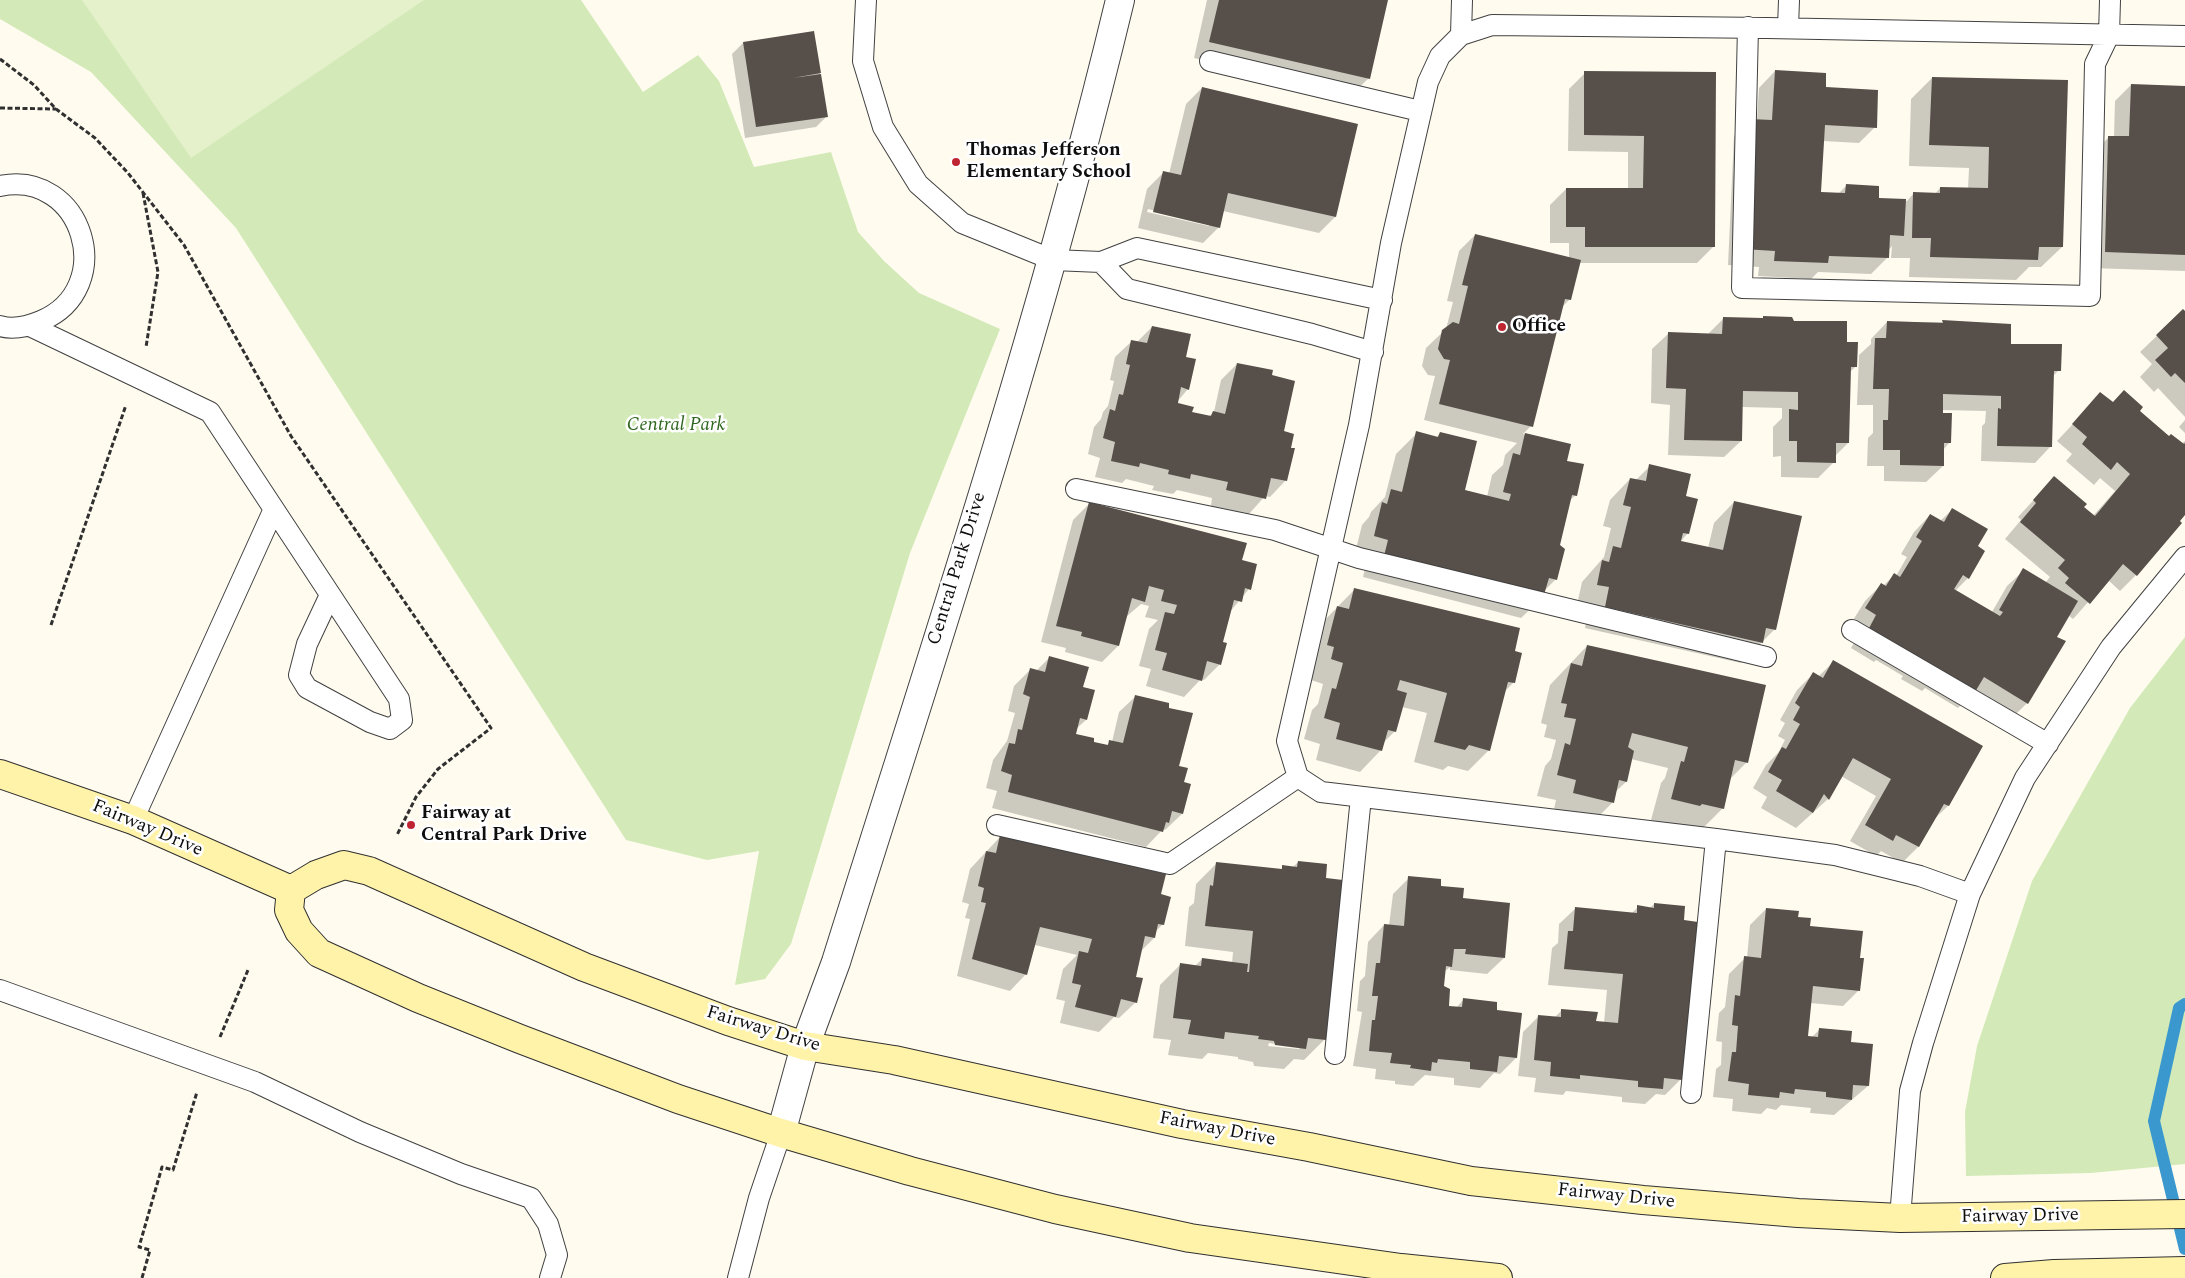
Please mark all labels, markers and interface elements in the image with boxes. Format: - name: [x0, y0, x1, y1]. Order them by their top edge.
- place label: Thomas Jefferson Elementary School: [966, 140, 1131, 184]
- marker: Thomas Jefferson Elementary School: [950, 156, 962, 168]
- place label: Office: [1512, 316, 1566, 338]
- marker: Office: [1496, 321, 1508, 333]
- park label: Central Park: [627, 415, 725, 437]
- street label: Central Park Drive: [924, 490, 992, 648]
- street label: Fairway Drive: [88, 795, 206, 863]
- place label: Fairway at Central Park Drive: [421, 803, 587, 847]
- marker: Fairway at Central Park Drive: [405, 819, 417, 831]
- street label: Fairway Drive: [703, 1002, 823, 1058]
- street label: Fairway Drive: [1157, 1108, 1277, 1152]
- street label: Fairway Drive: [1556, 1179, 1676, 1215]
- street label: Fairway Drive: [1961, 1205, 2079, 1229]

